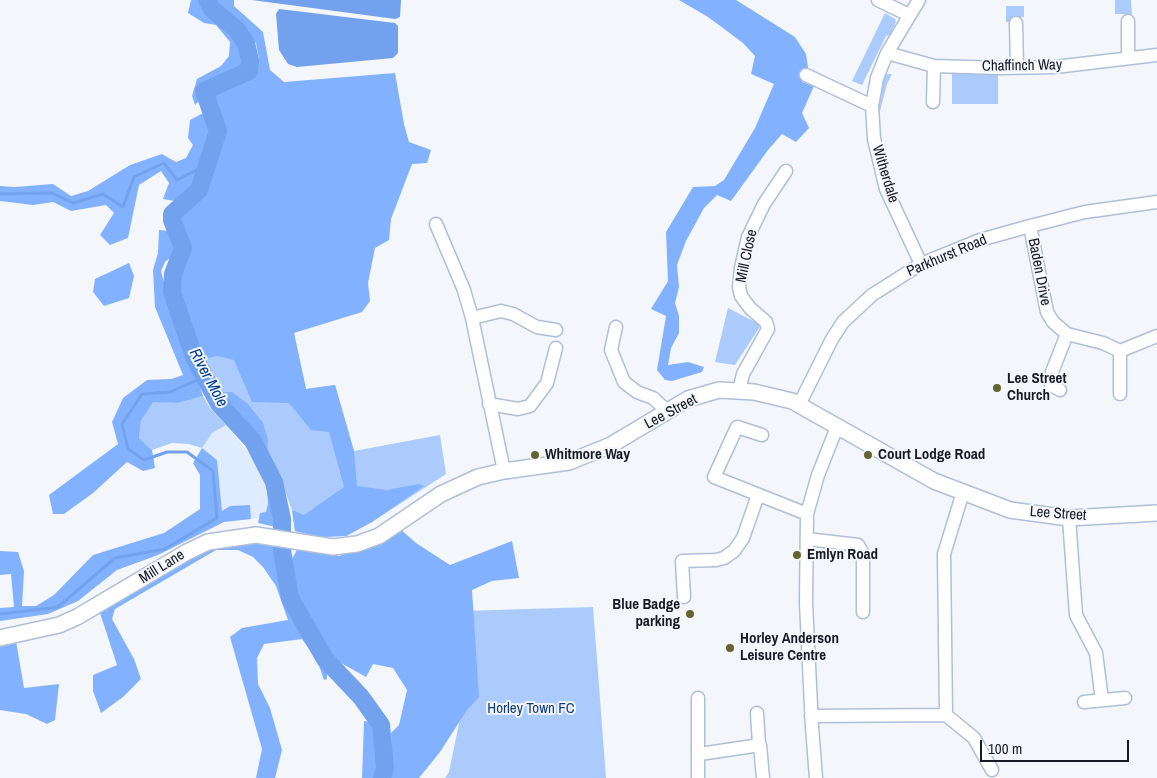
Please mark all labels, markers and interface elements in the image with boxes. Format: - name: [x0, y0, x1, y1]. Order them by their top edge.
- street label: Chaffinch Way: [982, 56, 1062, 76]
- street label: Witherdale: [868, 143, 902, 205]
- street label: Mill Close: [733, 228, 761, 284]
- street label: Parkhurst Road: [904, 231, 990, 281]
- street label: Baden Drive: [1024, 237, 1054, 307]
- water label: River Mole: [185, 345, 231, 411]
- place label: Lee Street Church: [1007, 370, 1066, 405]
- marker: Lee Street Church: [991, 382, 1003, 394]
- street label: Lee Street: [642, 391, 700, 433]
- place label: Whitmore Way: [545, 446, 630, 464]
- place label: Court Lodge Road: [878, 446, 985, 464]
- marker: Whitmore Way: [529, 449, 541, 461]
- marker: Court Lodge Road: [862, 449, 874, 461]
- street label: Lee Street: [1029, 503, 1087, 525]
- street label: Mill Lane: [136, 546, 188, 588]
- place label: Emlyn Road: [807, 546, 878, 564]
- marker: Emlyn Road: [791, 549, 803, 561]
- place label: Blue Badge parking: [612, 596, 680, 631]
- marker: Blue Badge parking: [684, 608, 696, 620]
- place label: Horley Anderson Leisure Centre: [740, 630, 839, 665]
- marker: Horley Anderson Leisure Centre: [724, 642, 736, 654]
- park label: Horley Town FC: [487, 700, 575, 718]
- scale bar: [982, 730, 1131, 762]
- text: 100 m: [988, 738, 1022, 759]

